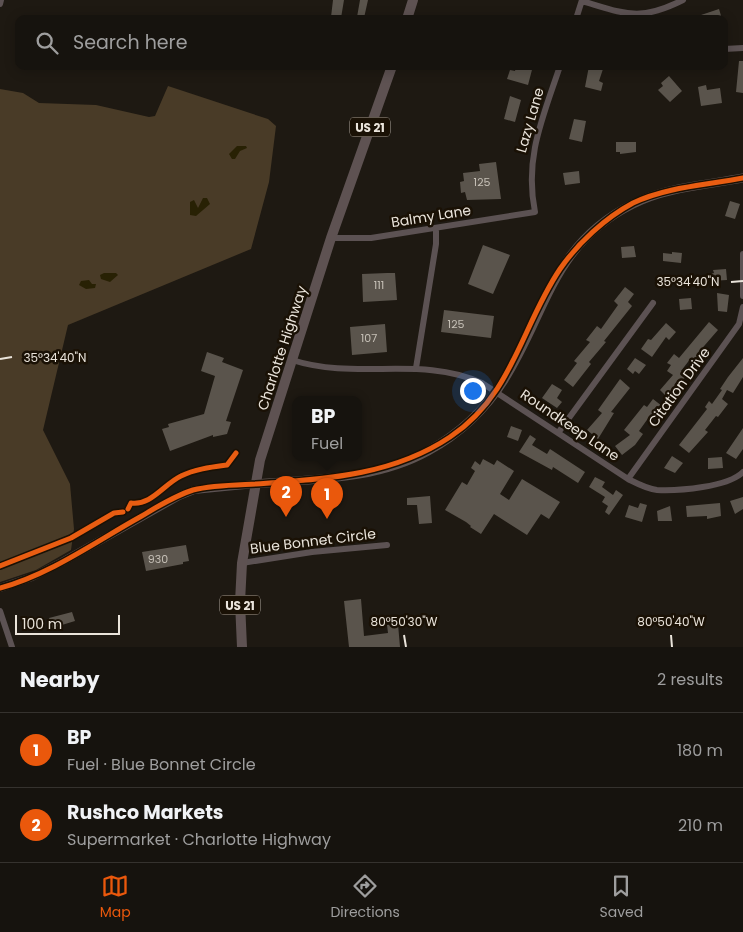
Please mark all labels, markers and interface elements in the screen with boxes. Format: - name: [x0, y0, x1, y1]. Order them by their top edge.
- search box: [15, 15, 728, 70]
- icon: search: [33, 29, 61, 57]
- text: Search here: [73, 29, 187, 56]
- street label: Lazy Lane: [511, 85, 549, 155]
- road number: US 21: [350, 118, 390, 136]
- house number: 125: [474, 174, 490, 190]
- street label: Balmy Lane: [390, 200, 473, 232]
- text: 35°34'40"N: [656, 273, 720, 290]
- house number: 111: [374, 277, 384, 293]
- street label: Charlotte Highway: [252, 283, 312, 413]
- house number: 125: [448, 316, 464, 332]
- house number: 107: [361, 330, 377, 346]
- street label: Citation Drive: [643, 343, 715, 431]
- text: 35°34'40"N: [23, 349, 87, 366]
- your location: [460, 378, 486, 404]
- street label: Roundkeep Lane: [516, 384, 624, 466]
- popup: [292, 396, 362, 461]
- text: BP: [311, 403, 335, 430]
- text: Fuel: [311, 432, 343, 455]
- pin: 2: [270, 476, 302, 517]
- pin: 1: [311, 478, 343, 519]
- street label: Blue Bonnet Circle: [249, 523, 377, 559]
- house number: 930: [148, 551, 168, 567]
- road number: US 21: [220, 596, 260, 614]
- scale bar: [15, 612, 120, 635]
- text: 80°50'30"W: [371, 613, 438, 630]
- text: 80°50'40"W: [637, 613, 705, 630]
- text: 100 m: [22, 614, 62, 634]
- text: Nearby: [20, 665, 100, 694]
- text: 2 results: [657, 668, 723, 691]
- text: BP: [67, 724, 91, 751]
- text: 1: [33, 739, 39, 762]
- text: 180 m: [677, 739, 723, 762]
- text: Fuel · Blue Bonnet Circle: [67, 753, 256, 776]
- text: Rushco Markets: [67, 799, 223, 826]
- text: 2: [31, 814, 41, 837]
- text: 210 m: [678, 814, 723, 837]
- text: Supermarket · Charlotte Highway: [67, 828, 331, 851]
- tab: Map: [100, 872, 131, 923]
- tab: Directions: [330, 872, 400, 923]
- tab: Saved: [599, 872, 643, 923]

